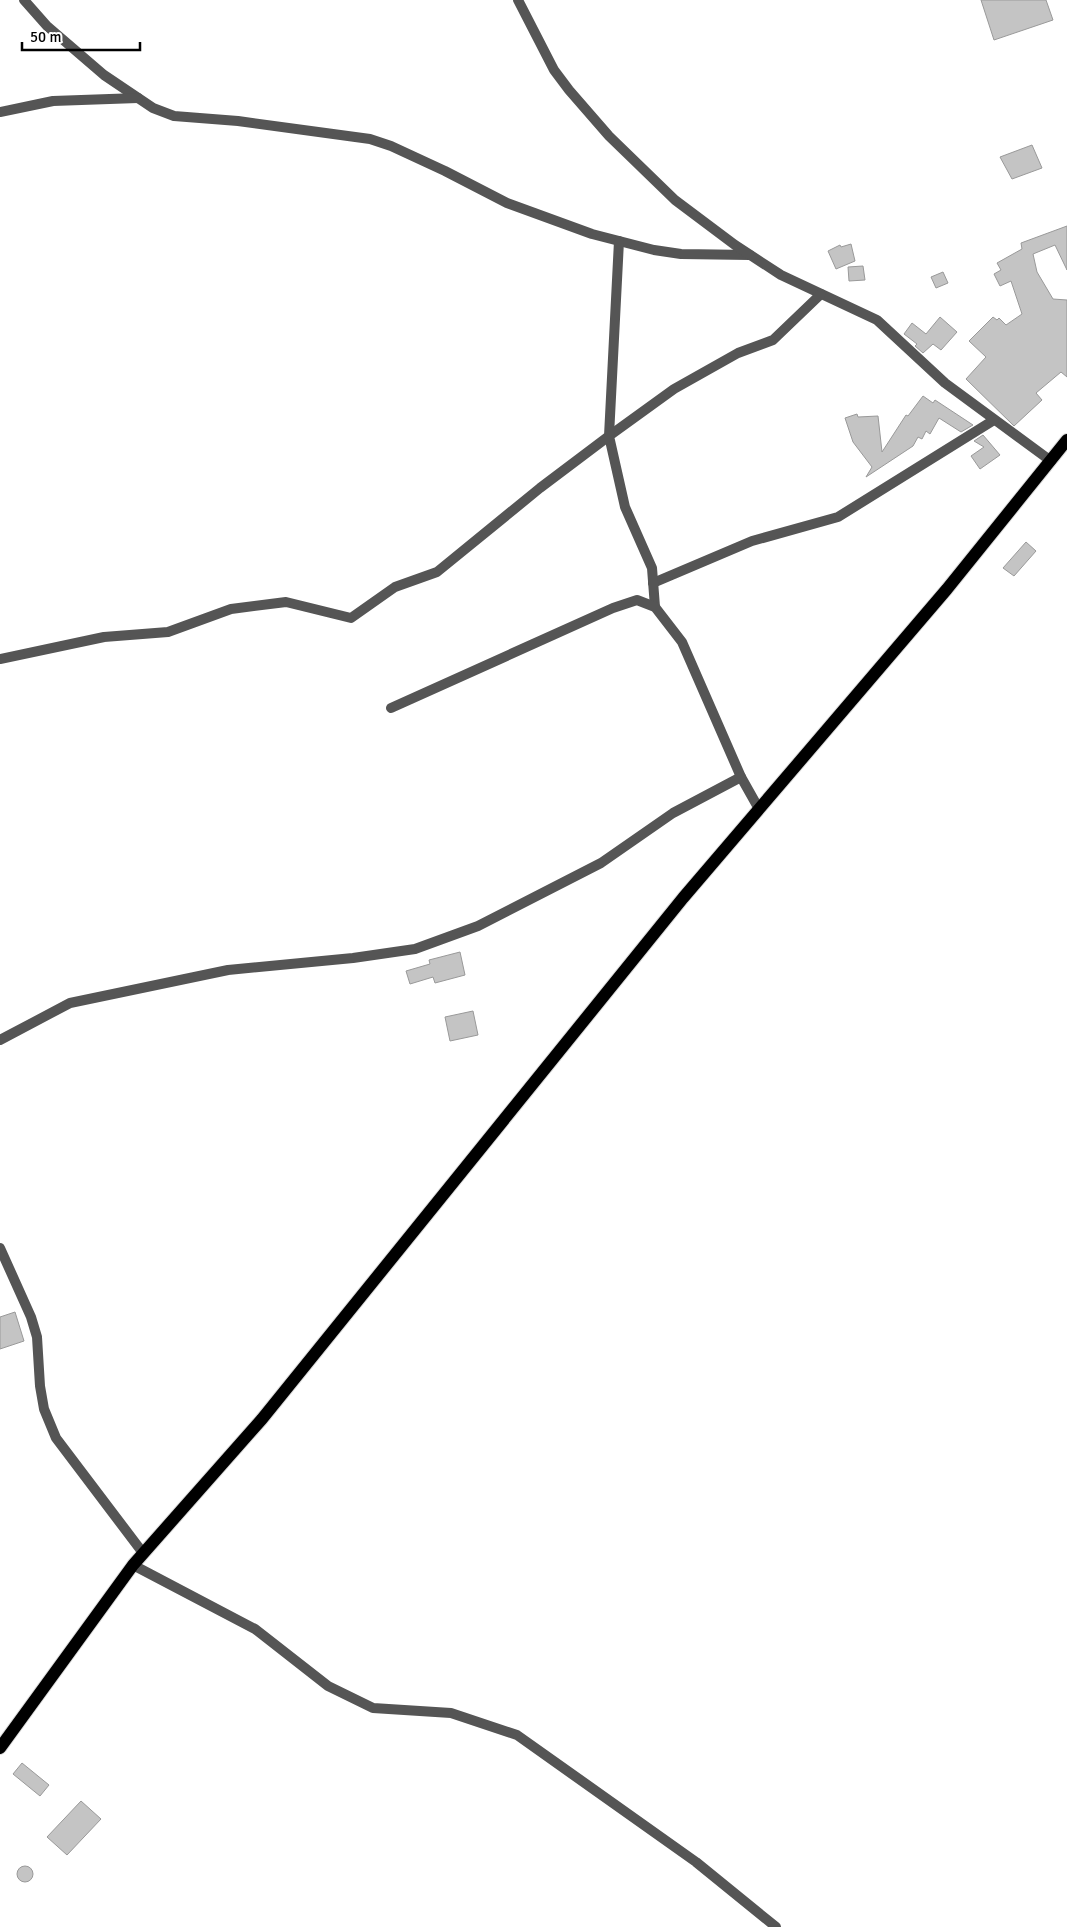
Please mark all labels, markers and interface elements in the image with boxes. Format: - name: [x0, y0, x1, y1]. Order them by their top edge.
- scale bar: [22, 20, 140, 52]
- text: 50 m: [30, 28, 61, 46]

